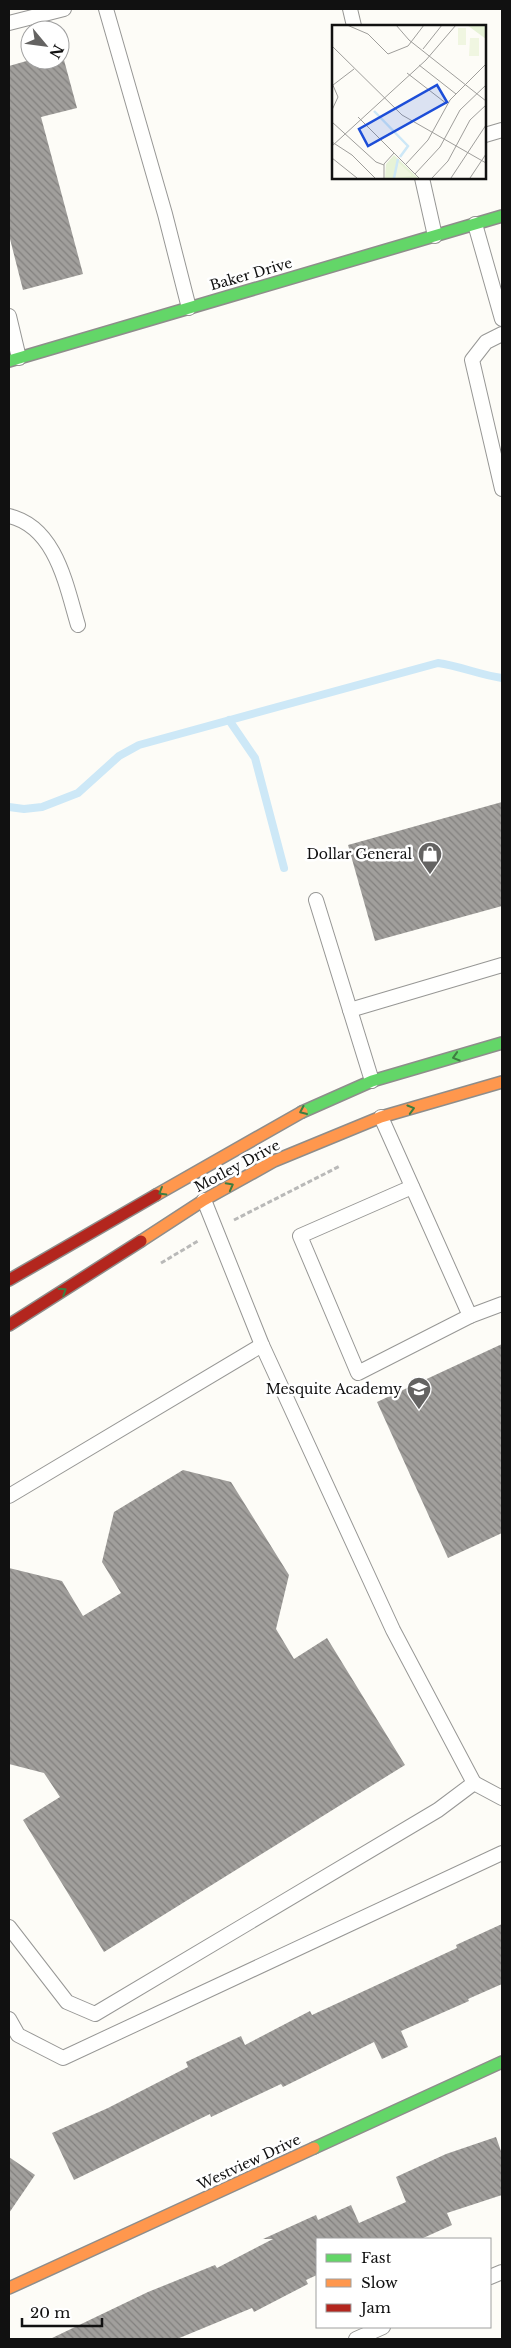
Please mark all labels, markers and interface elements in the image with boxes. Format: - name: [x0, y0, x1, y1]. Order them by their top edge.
- north arrow: [20, 20, 70, 70]
- inset map: [332, 25, 486, 179]
- text: N: [45, 41, 67, 61]
- street label: Baker Drive: [208, 254, 294, 294]
- shop icon: Dollar General: [417, 841, 443, 875]
- place label: Dollar General: [306, 845, 412, 863]
- one-way arrow: [452, 1051, 460, 1061]
- one-way arrow: [406, 1104, 415, 1114]
- one-way arrow: [299, 1105, 308, 1116]
- street label: Motley Drive: [191, 1136, 283, 1196]
- one-way arrow: [225, 1182, 234, 1192]
- one-way arrow: [158, 1185, 167, 1195]
- one-way arrow: [57, 1288, 66, 1297]
- school or university icon: Mesquite Academy: [406, 1376, 432, 1410]
- place label: Mesquite Academy: [266, 1380, 402, 1398]
- street label: Westview Drive: [194, 2130, 303, 2194]
- legend: [316, 2238, 491, 2328]
- text: Fast: [361, 2248, 392, 2267]
- text: Slow: [361, 2273, 398, 2292]
- scale bar: [22, 2296, 102, 2328]
- text: Jam: [359, 2298, 391, 2317]
- text: 20 m: [30, 2303, 70, 2322]

